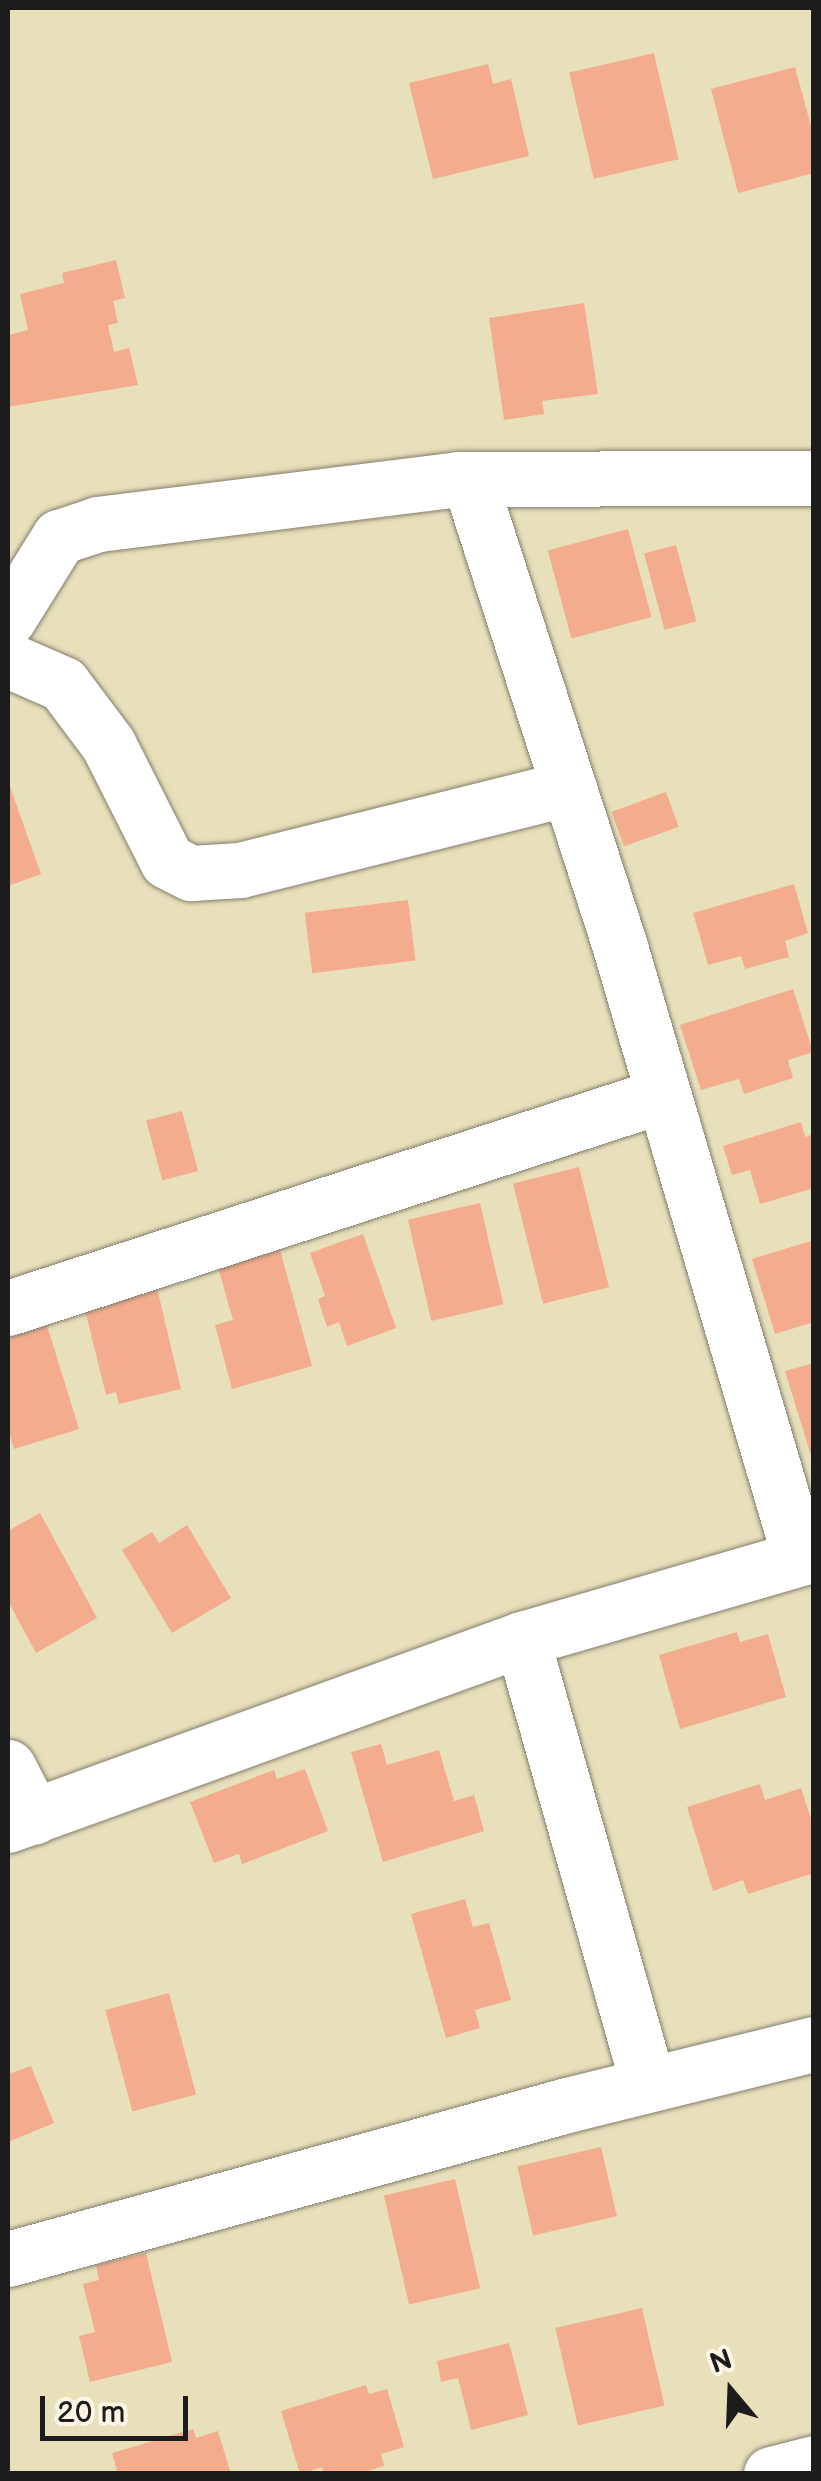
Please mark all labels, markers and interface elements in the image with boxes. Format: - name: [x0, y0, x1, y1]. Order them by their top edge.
- north arrow: [681, 2341, 781, 2441]
- text: N: [706, 2343, 736, 2381]
- scale bar: [45, 2376, 192, 2438]
- text: 20 m: [57, 2395, 125, 2431]

